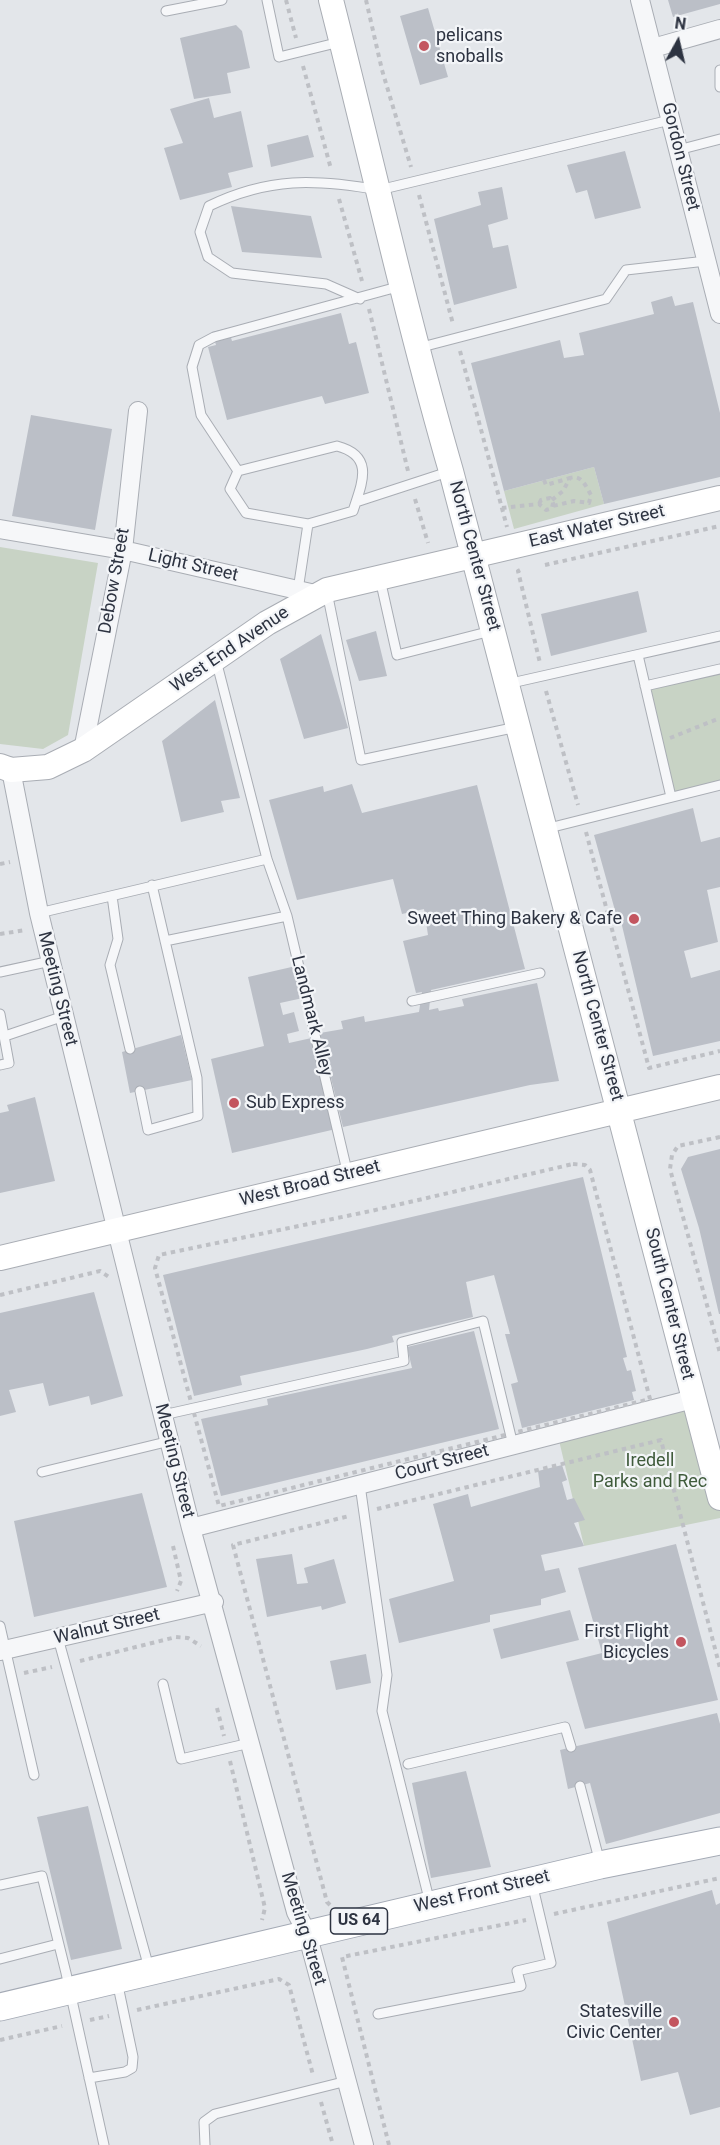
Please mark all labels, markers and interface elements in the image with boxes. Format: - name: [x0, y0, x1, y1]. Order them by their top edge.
- north arrow: [648, 12, 708, 72]
- text: N: [674, 13, 687, 34]
- place label: pelicans snoballs: [436, 25, 503, 68]
- marker: pelicans snoballs: [417, 39, 431, 53]
- street label: Gordon Street: [656, 101, 704, 213]
- street label: North Center Street: [444, 479, 504, 633]
- street label: East Water Street: [527, 501, 667, 553]
- street label: Debow Street: [95, 526, 135, 636]
- street label: Light Street: [146, 545, 240, 587]
- street label: West End Avenue: [167, 602, 293, 698]
- place label: Sweet Thing Bakery & Cafe: [407, 908, 622, 930]
- marker: Sweet Thing Bakery & Cafe: [627, 912, 641, 926]
- street label: Meeting Street: [32, 930, 82, 1048]
- street label: North Center Street: [567, 949, 627, 1103]
- street label: Landmark Alley: [286, 954, 336, 1078]
- place label: Sub Express: [246, 1092, 345, 1114]
- marker: Sub Express: [227, 1096, 241, 1110]
- street label: West Broad Street: [237, 1156, 383, 1212]
- street label: South Center Street: [640, 1226, 698, 1382]
- street label: Meeting Street: [149, 1402, 199, 1520]
- street label: Court Street: [393, 1440, 491, 1486]
- park label: Iredell Parks and Rec: [593, 1450, 707, 1492]
- street label: Walnut Street: [52, 1604, 162, 1650]
- place label: First Flight Bicycles: [584, 1621, 669, 1664]
- marker: First Flight Bicycles: [674, 1635, 688, 1649]
- street label: West Front Street: [412, 1866, 552, 1918]
- street label: Meeting Street: [276, 1870, 330, 1988]
- road number: US 64: [330, 1908, 388, 1934]
- place label: Statesville Civic Center: [566, 2001, 662, 2044]
- marker: Statesville Civic Center: [667, 2015, 681, 2029]

